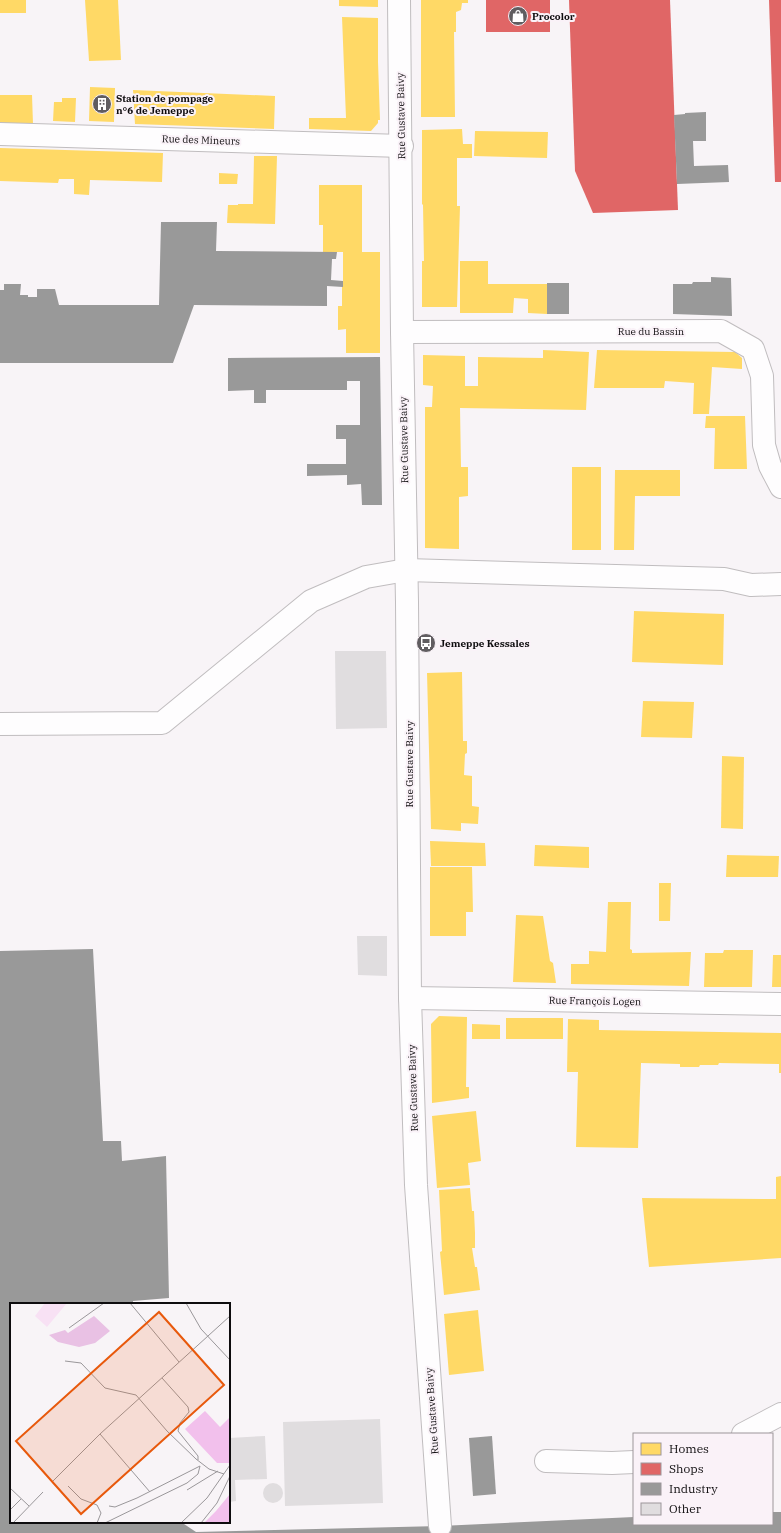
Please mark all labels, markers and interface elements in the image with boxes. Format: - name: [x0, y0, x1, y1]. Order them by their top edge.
- shop icon: Procolor: [507, 5, 529, 27]
- place label: Procolor: [532, 10, 575, 23]
- street label: Rue Gustave Baivy: [394, 72, 408, 159]
- place label: Station de pompage n°6 de Jemeppe: [116, 92, 214, 117]
- building icon: Station de pompage n°6 de Jemeppe: [91, 93, 113, 115]
- street label: Rue des Mineurs: [162, 132, 240, 148]
- street label: Rue du Bassin: [618, 325, 685, 338]
- street label: Rue Gustave Baivy: [397, 396, 411, 483]
- bus stop icon: Jemeppe Kessales: [415, 632, 437, 654]
- place label: Jemeppe Kessales: [440, 637, 530, 650]
- street label: Rue Gustave Baivy: [403, 720, 416, 807]
- street label: Rue François Logen: [549, 994, 642, 1008]
- street label: Rue Gustave Baivy: [405, 1044, 421, 1132]
- inset map: [10, 1303, 230, 1523]
- street label: Rue Gustave Baivy: [422, 1367, 442, 1455]
- legend: [633, 1433, 773, 1525]
- text: Homes: [669, 1441, 709, 1456]
- text: Shops: [669, 1461, 704, 1476]
- text: Industry: [669, 1481, 718, 1496]
- text: Other: [669, 1501, 702, 1516]

